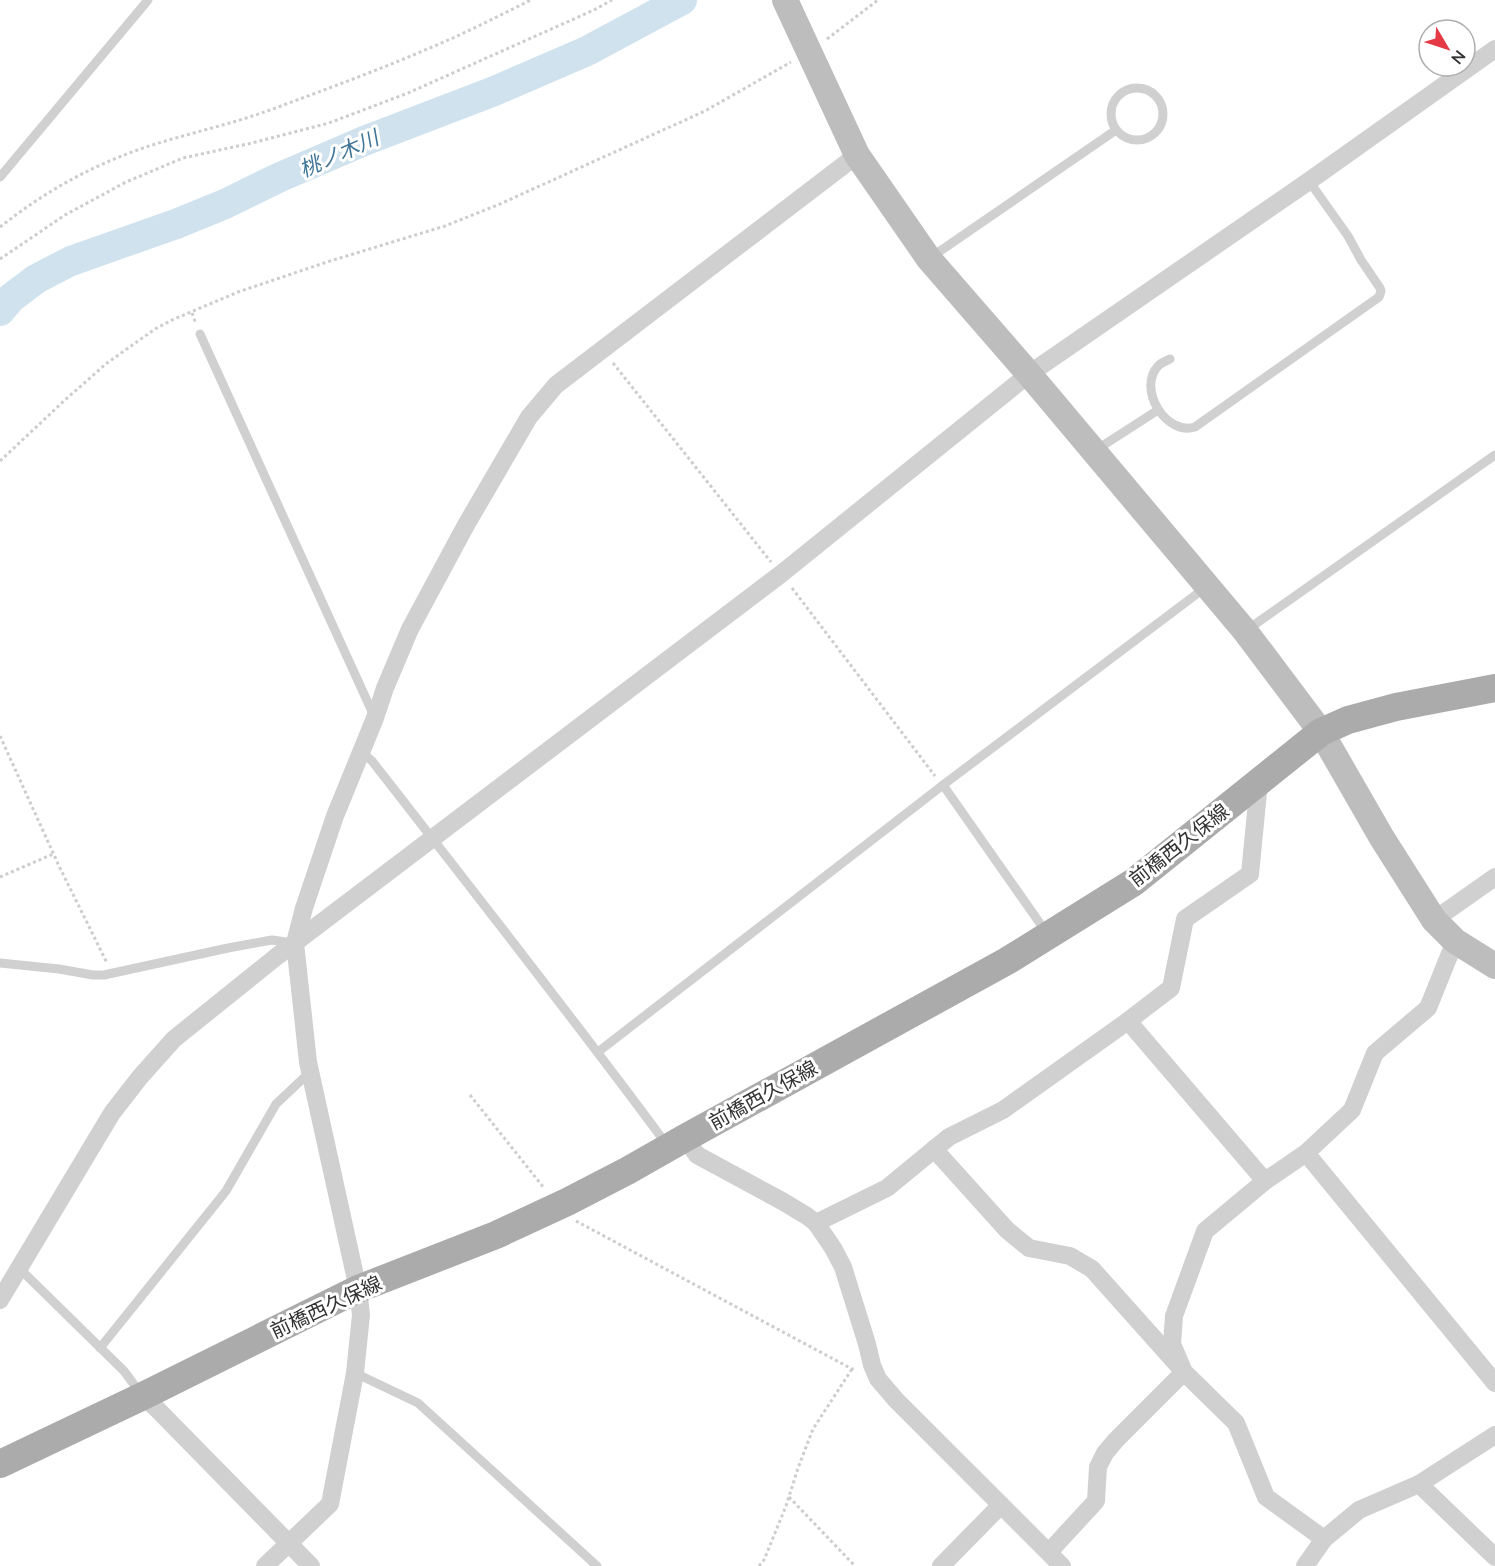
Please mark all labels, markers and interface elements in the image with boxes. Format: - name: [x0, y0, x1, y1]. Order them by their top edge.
- north arrow: [1417, 18, 1477, 78]
- text: N: [1446, 45, 1470, 68]
- water label: 桃ノ木川: [295, 123, 385, 184]
- street label: 前橋西久保線: [1124, 798, 1235, 893]
- street label: 前橋西久保線: [704, 1055, 822, 1136]
- street label: 前橋西久保線: [266, 1270, 386, 1345]

